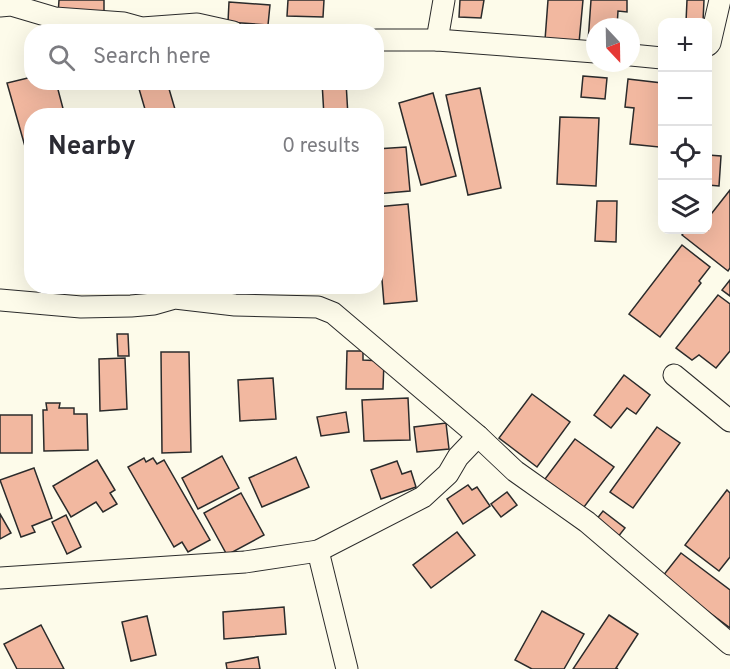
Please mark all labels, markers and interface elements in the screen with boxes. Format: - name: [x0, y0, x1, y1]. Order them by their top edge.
- north arrow: [586, 18, 640, 72]
- map controls: [658, 18, 712, 234]
- button: +: [658, 18, 712, 72]
- search box: [24, 24, 384, 90]
- icon: search: [45, 41, 78, 74]
- text: Search here: [93, 44, 211, 71]
- button: −: [658, 72, 712, 126]
- button: locate: [658, 126, 712, 180]
- text: Nearby: [48, 131, 136, 164]
- text: 0 results: [282, 134, 360, 160]
- button: layers: [658, 180, 712, 234]

